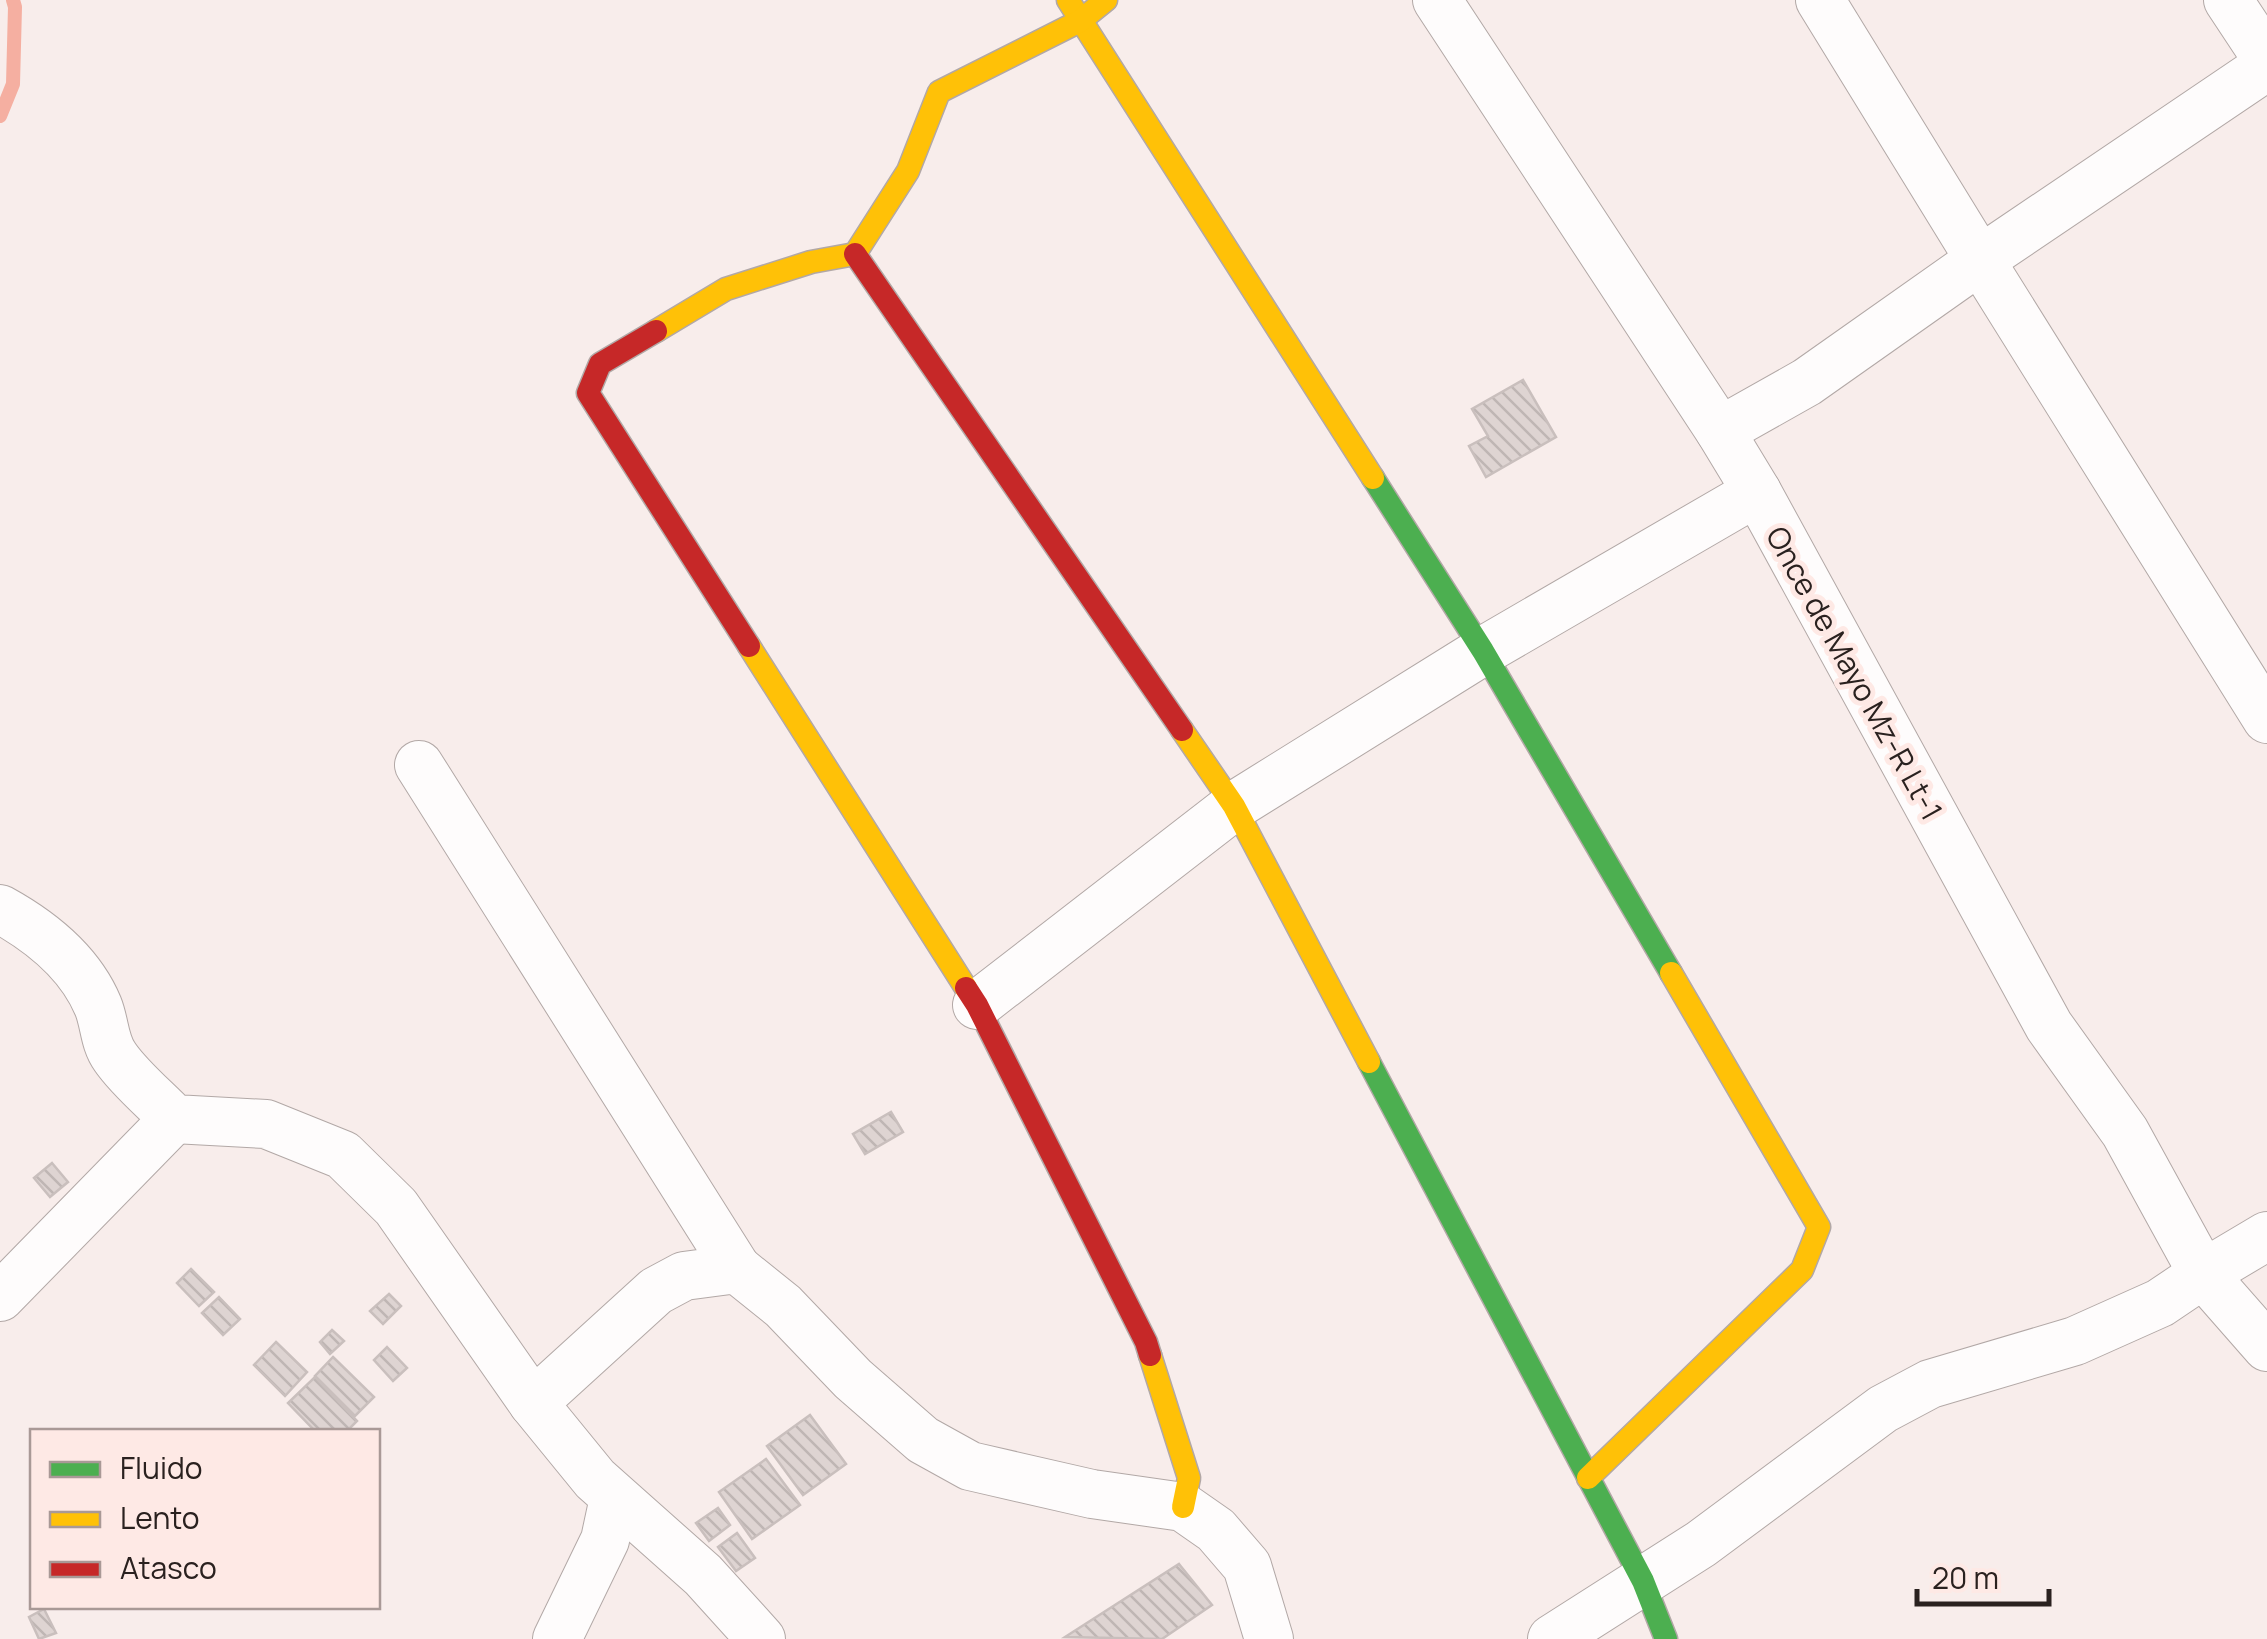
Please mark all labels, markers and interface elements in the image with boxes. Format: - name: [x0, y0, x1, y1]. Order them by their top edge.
- street label: Once de Mayo Mz-R Lt-1: [1757, 519, 1953, 827]
- legend: [30, 1429, 380, 1609]
- text: Fluido: [120, 1447, 202, 1488]
- text: Lento: [120, 1497, 199, 1538]
- scale bar: [1917, 1544, 2050, 1606]
- text: Atasco: [120, 1547, 217, 1588]
- text: 20 m: [1932, 1557, 1999, 1598]

